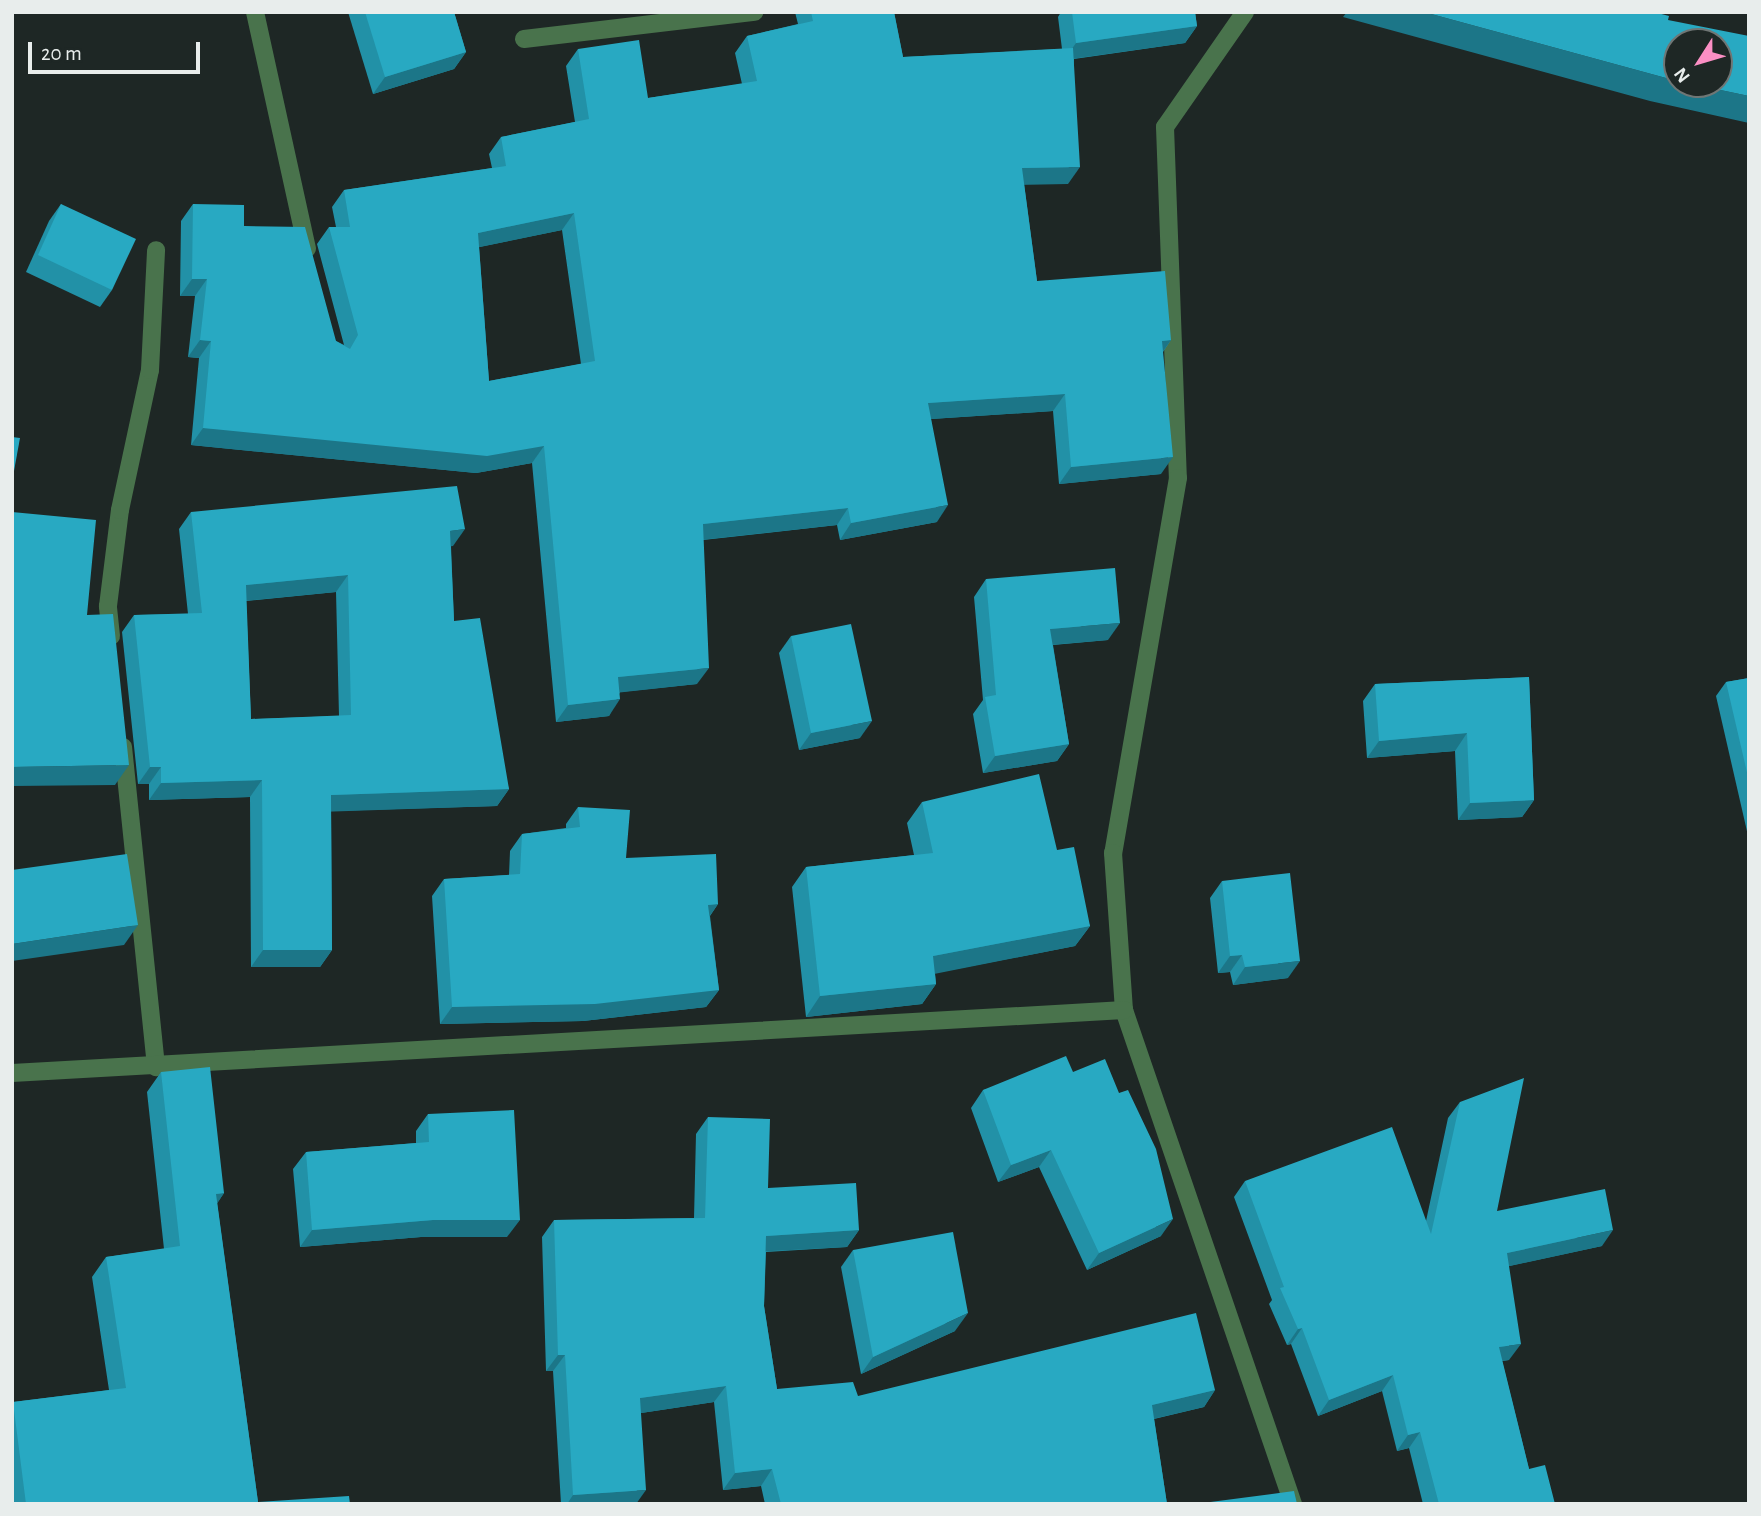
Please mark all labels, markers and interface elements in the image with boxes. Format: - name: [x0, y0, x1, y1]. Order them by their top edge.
- scale bar: [32, 28, 203, 72]
- north arrow: [1663, 28, 1733, 98]
- text: 20 m: [41, 43, 82, 64]
- text: N: [1671, 64, 1694, 86]

